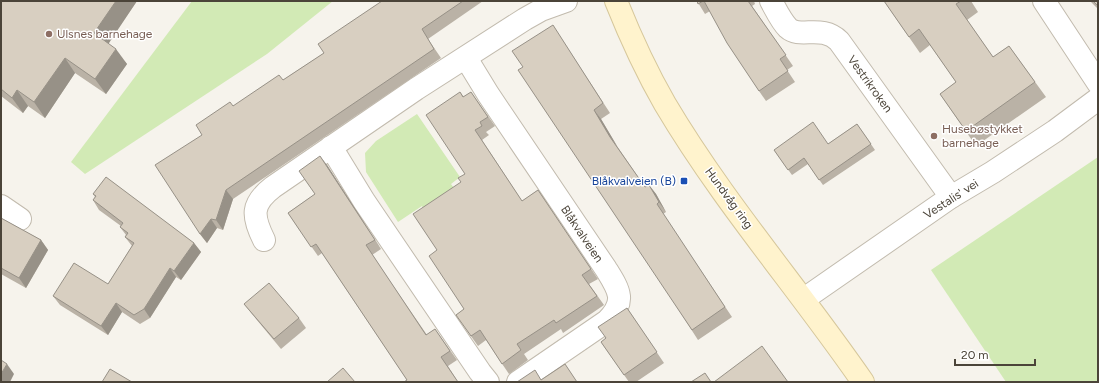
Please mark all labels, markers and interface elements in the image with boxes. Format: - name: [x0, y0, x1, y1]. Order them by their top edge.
- place label: Ulsnes barnehage: [57, 27, 153, 41]
- marker: Ulsnes barnehage: [44, 29, 54, 39]
- street label: Vestrikroken: [845, 53, 896, 116]
- place label: Husebøstykket barnehage: [942, 122, 1023, 150]
- marker: Husebøstykket barnehage: [929, 131, 939, 141]
- street label: Hundvåg ring: [702, 165, 756, 231]
- place label: Blåkvalveien (B): [592, 174, 676, 188]
- marker: Blåkvalveien (B): [679, 176, 689, 186]
- street label: Vestalis' vei: [921, 176, 981, 222]
- street label: Blåkvalveien: [558, 203, 606, 265]
- scale bar: [955, 341, 1035, 367]
- text: 20 m: [961, 348, 989, 362]

